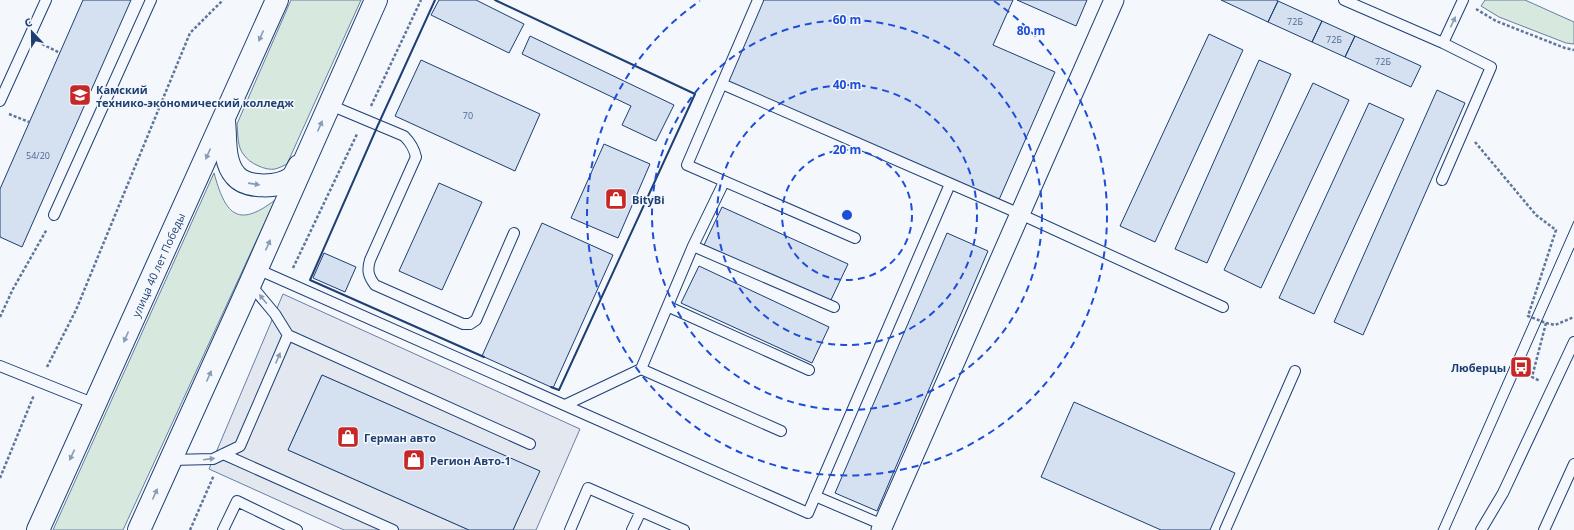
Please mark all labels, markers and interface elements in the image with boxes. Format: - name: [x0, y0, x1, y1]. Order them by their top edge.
- text: 60 m: [833, 11, 861, 28]
- north arrow: [12, 12, 52, 52]
- text: С: [22, 14, 34, 31]
- house number: 72Б: [1287, 15, 1303, 28]
- one-way arrow: [1451, 15, 1457, 27]
- text: 80 m: [1017, 22, 1045, 39]
- one-way arrow: [258, 30, 264, 41]
- house number: 72Б: [1326, 33, 1342, 46]
- house number: 72Б: [1375, 55, 1391, 68]
- text: 40 m: [833, 76, 861, 93]
- school or university icon: Камский технико-экономический колледж: [67, 82, 93, 108]
- place label: Камский технико-экономический колледж: [96, 82, 294, 110]
- house number: 70: [463, 109, 473, 122]
- one-way arrow: [317, 120, 324, 132]
- text: 20 m: [833, 141, 861, 158]
- house number: 54/20: [26, 149, 50, 162]
- one-way arrow: [205, 149, 211, 160]
- one-way arrow: [248, 181, 260, 187]
- shop icon: BityBi: [603, 186, 629, 212]
- place label: BityBi: [632, 192, 665, 207]
- centre of rings: [840, 208, 854, 222]
- street label: улица 40 лет Победы: [128, 210, 188, 319]
- one-way arrow: [265, 239, 271, 250]
- one-way arrow: [258, 294, 267, 305]
- one-way arrow: [123, 331, 129, 342]
- one-way arrow: [275, 353, 281, 364]
- bus stop icon: Люберцы: [1508, 354, 1534, 380]
- place label: Люберцы: [1451, 360, 1506, 375]
- one-way arrow: [206, 370, 212, 382]
- shop icon: Герман авто: [335, 424, 361, 450]
- place label: Герман авто: [364, 430, 436, 445]
- shop icon: Регион Авто-1: [401, 447, 427, 473]
- one-way arrow: [69, 449, 75, 461]
- place label: Регион Авто-1: [430, 453, 511, 468]
- one-way arrow: [203, 456, 215, 462]
- one-way arrow: [152, 489, 158, 500]

